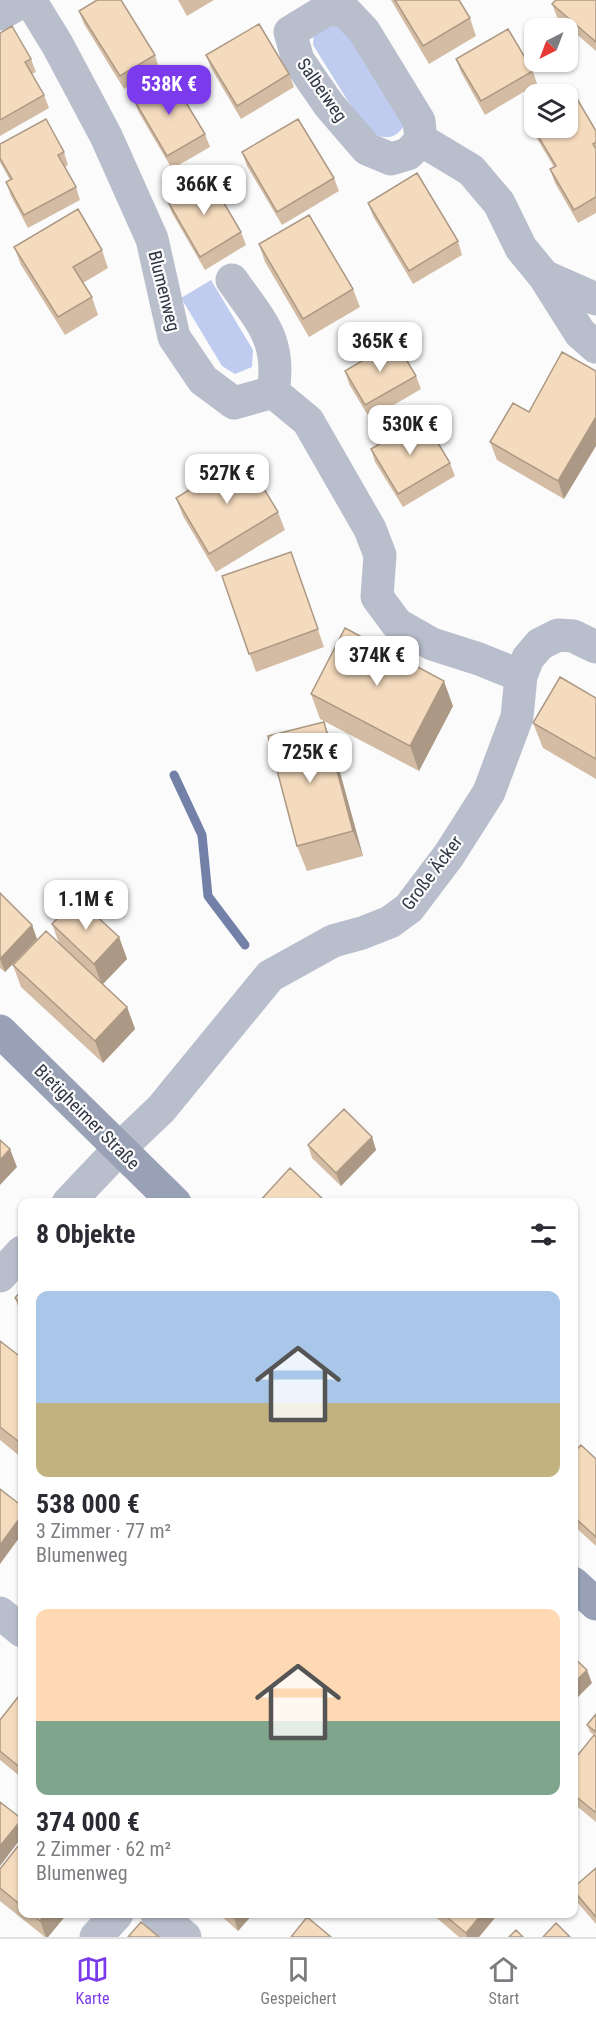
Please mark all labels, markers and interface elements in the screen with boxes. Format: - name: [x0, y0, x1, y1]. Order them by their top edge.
- north arrow: [524, 18, 578, 72]
- map controls: [524, 18, 578, 138]
- street label: Salbeiweg: [293, 54, 352, 125]
- pin: 538K €: [120, 65, 218, 116]
- text: 538K €: [141, 72, 197, 96]
- button: layers: [524, 84, 578, 138]
- pin: 366K €: [155, 165, 253, 216]
- text: 366K €: [176, 172, 232, 196]
- street label: Blumenweg: [144, 248, 185, 333]
- pin: 365K €: [331, 322, 429, 373]
- text: 365K €: [352, 329, 408, 353]
- pin: 530K €: [361, 405, 459, 456]
- text: 530K €: [382, 412, 438, 436]
- pin: 527K €: [178, 454, 276, 505]
- text: 527K €: [199, 461, 255, 485]
- pin: 374K €: [328, 636, 426, 687]
- text: 374K €: [349, 643, 405, 667]
- pin: 725K €: [261, 733, 359, 784]
- text: 725K €: [282, 740, 338, 764]
- street label: Große Äcker: [397, 831, 467, 914]
- pin: 1.1M €: [37, 880, 135, 931]
- text: 1.1M €: [58, 887, 114, 911]
- street label: Bietigheimer Straße: [30, 1060, 144, 1174]
- icon: filters: [527, 1218, 560, 1251]
- text: 8 Objekte: [36, 1219, 135, 1249]
- icon: home: [244, 1330, 352, 1438]
- text: 538 000 €: [36, 1489, 140, 1519]
- text: 3 Zimmer · 77 m²: [36, 1519, 171, 1543]
- text: Blumenweg: [36, 1543, 128, 1567]
- icon: home: [244, 1648, 352, 1756]
- text: 374 000 €: [36, 1807, 140, 1837]
- text: 2 Zimmer · 62 m²: [36, 1837, 171, 1861]
- text: Blumenweg: [36, 1861, 128, 1885]
- tab: Karte: [76, 1953, 109, 2008]
- tab: Gespeichert: [260, 1953, 336, 2008]
- tab: Start: [487, 1953, 520, 2008]

